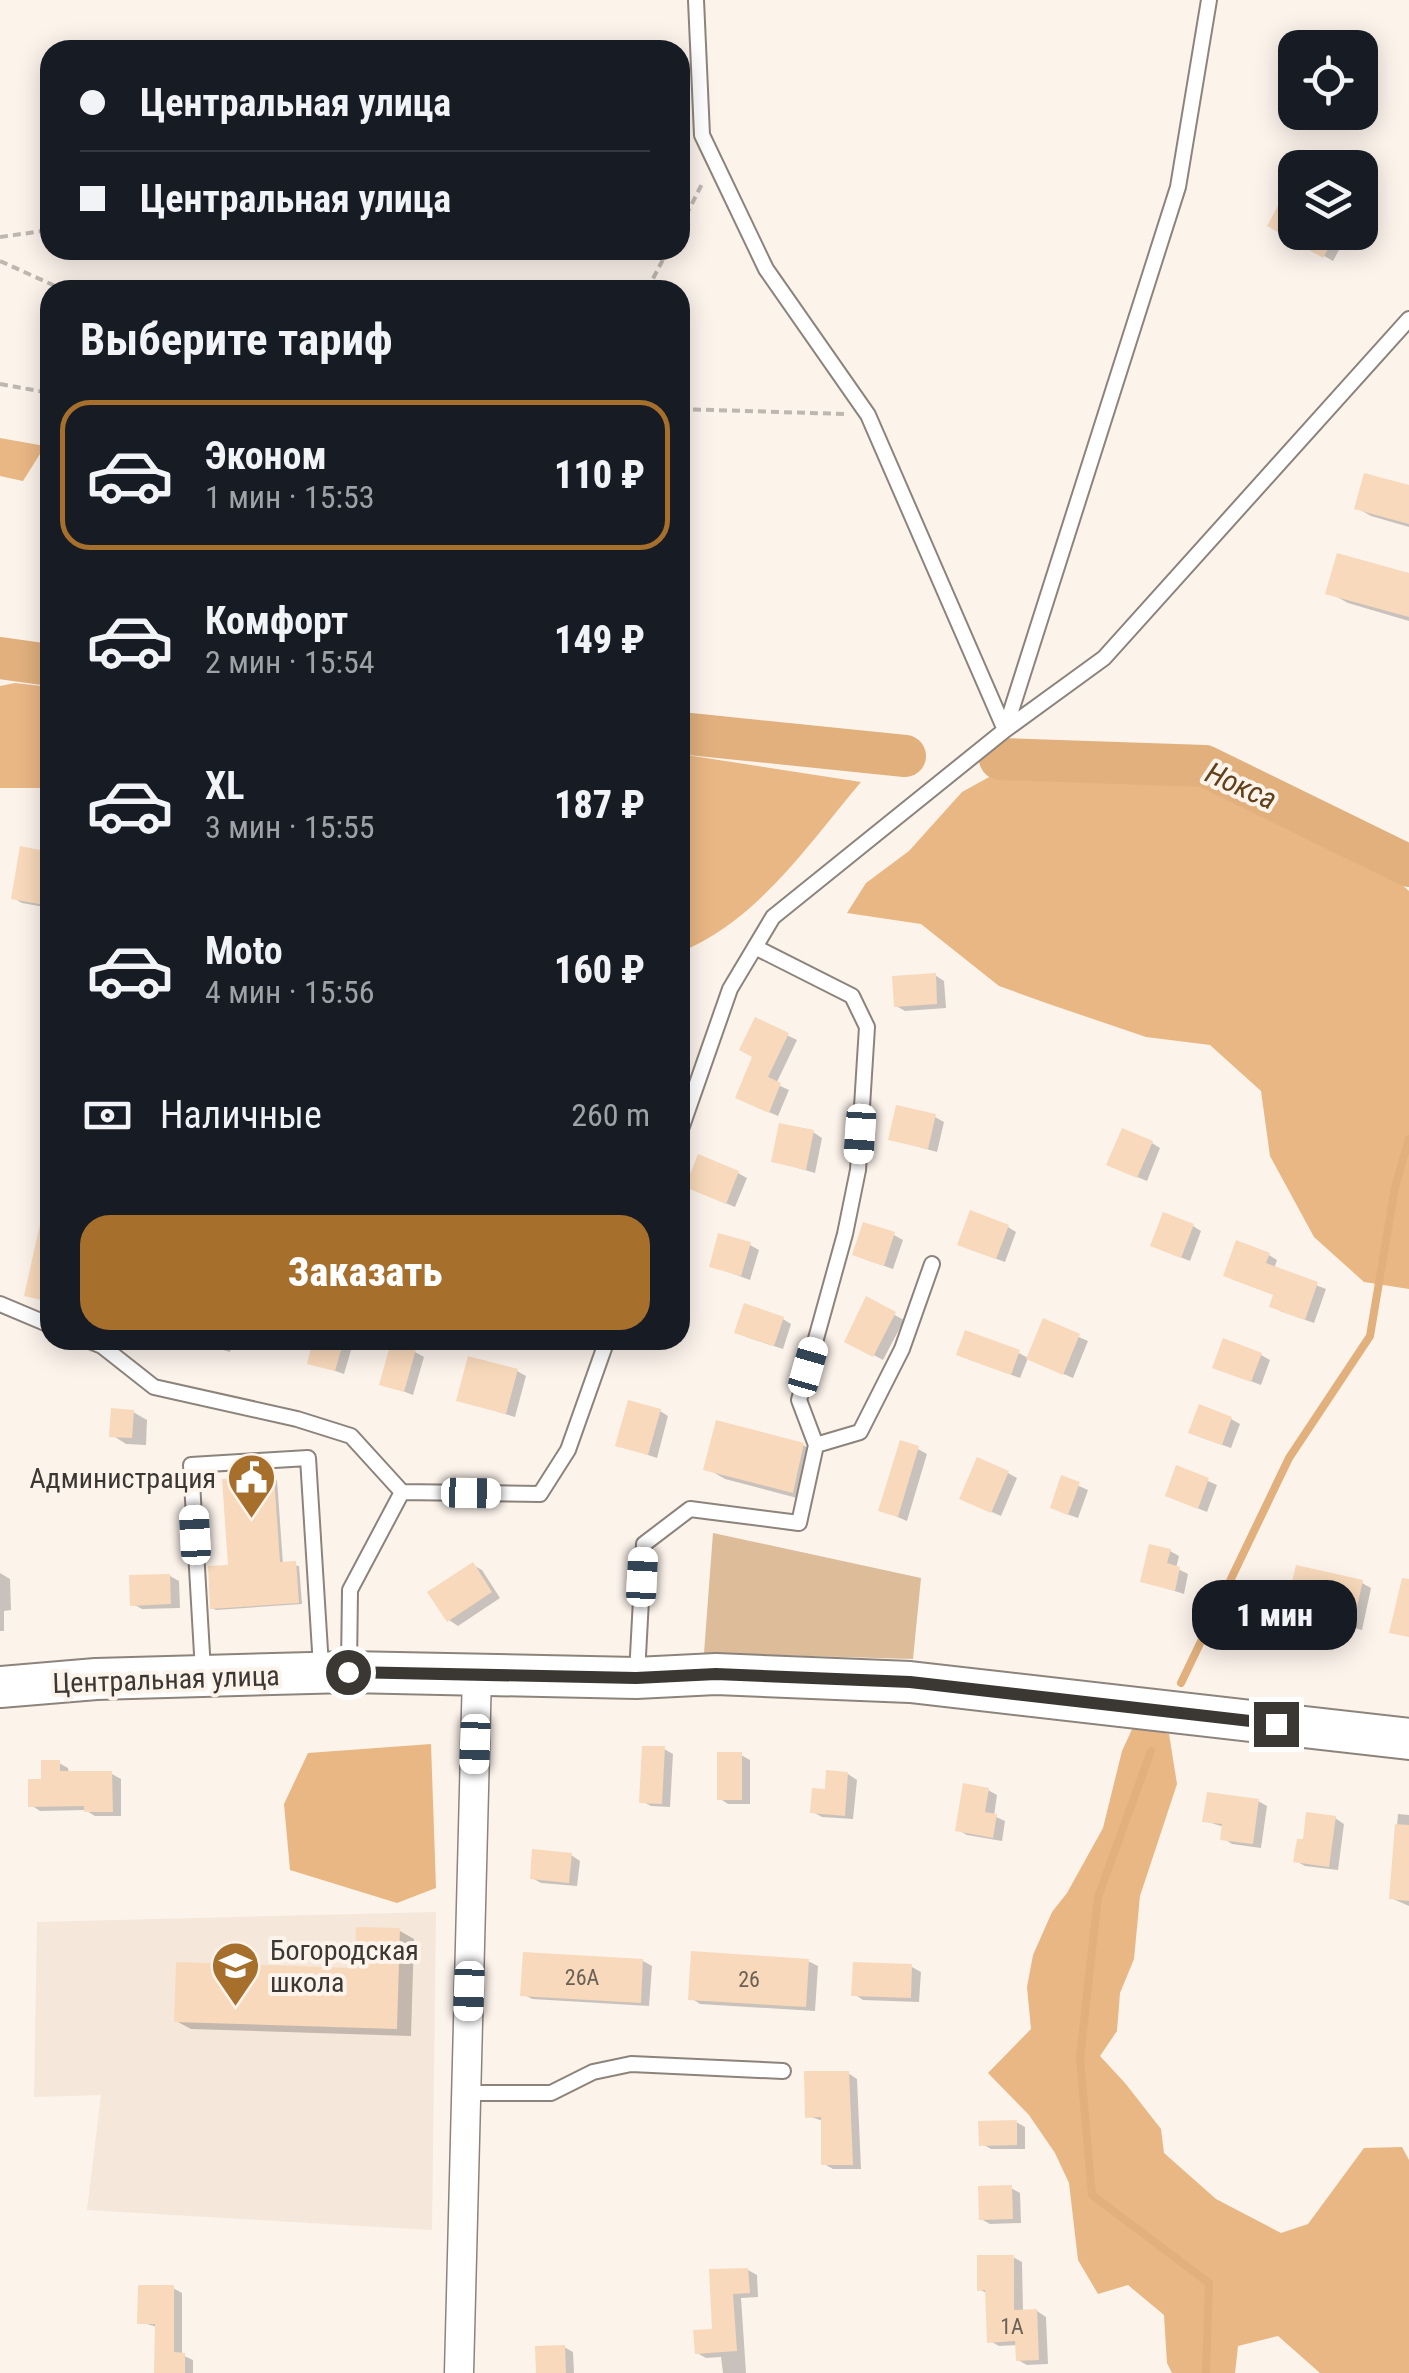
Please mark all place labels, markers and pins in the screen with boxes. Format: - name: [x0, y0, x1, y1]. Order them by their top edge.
- public building icon: Администрация: [225, 1452, 277, 1520]
- place label: Администрация: [29, 1462, 216, 1495]
- place label: Богородская школа: [270, 1934, 419, 1999]
- school or university icon: Богородская школа: [209, 1940, 261, 2008]

